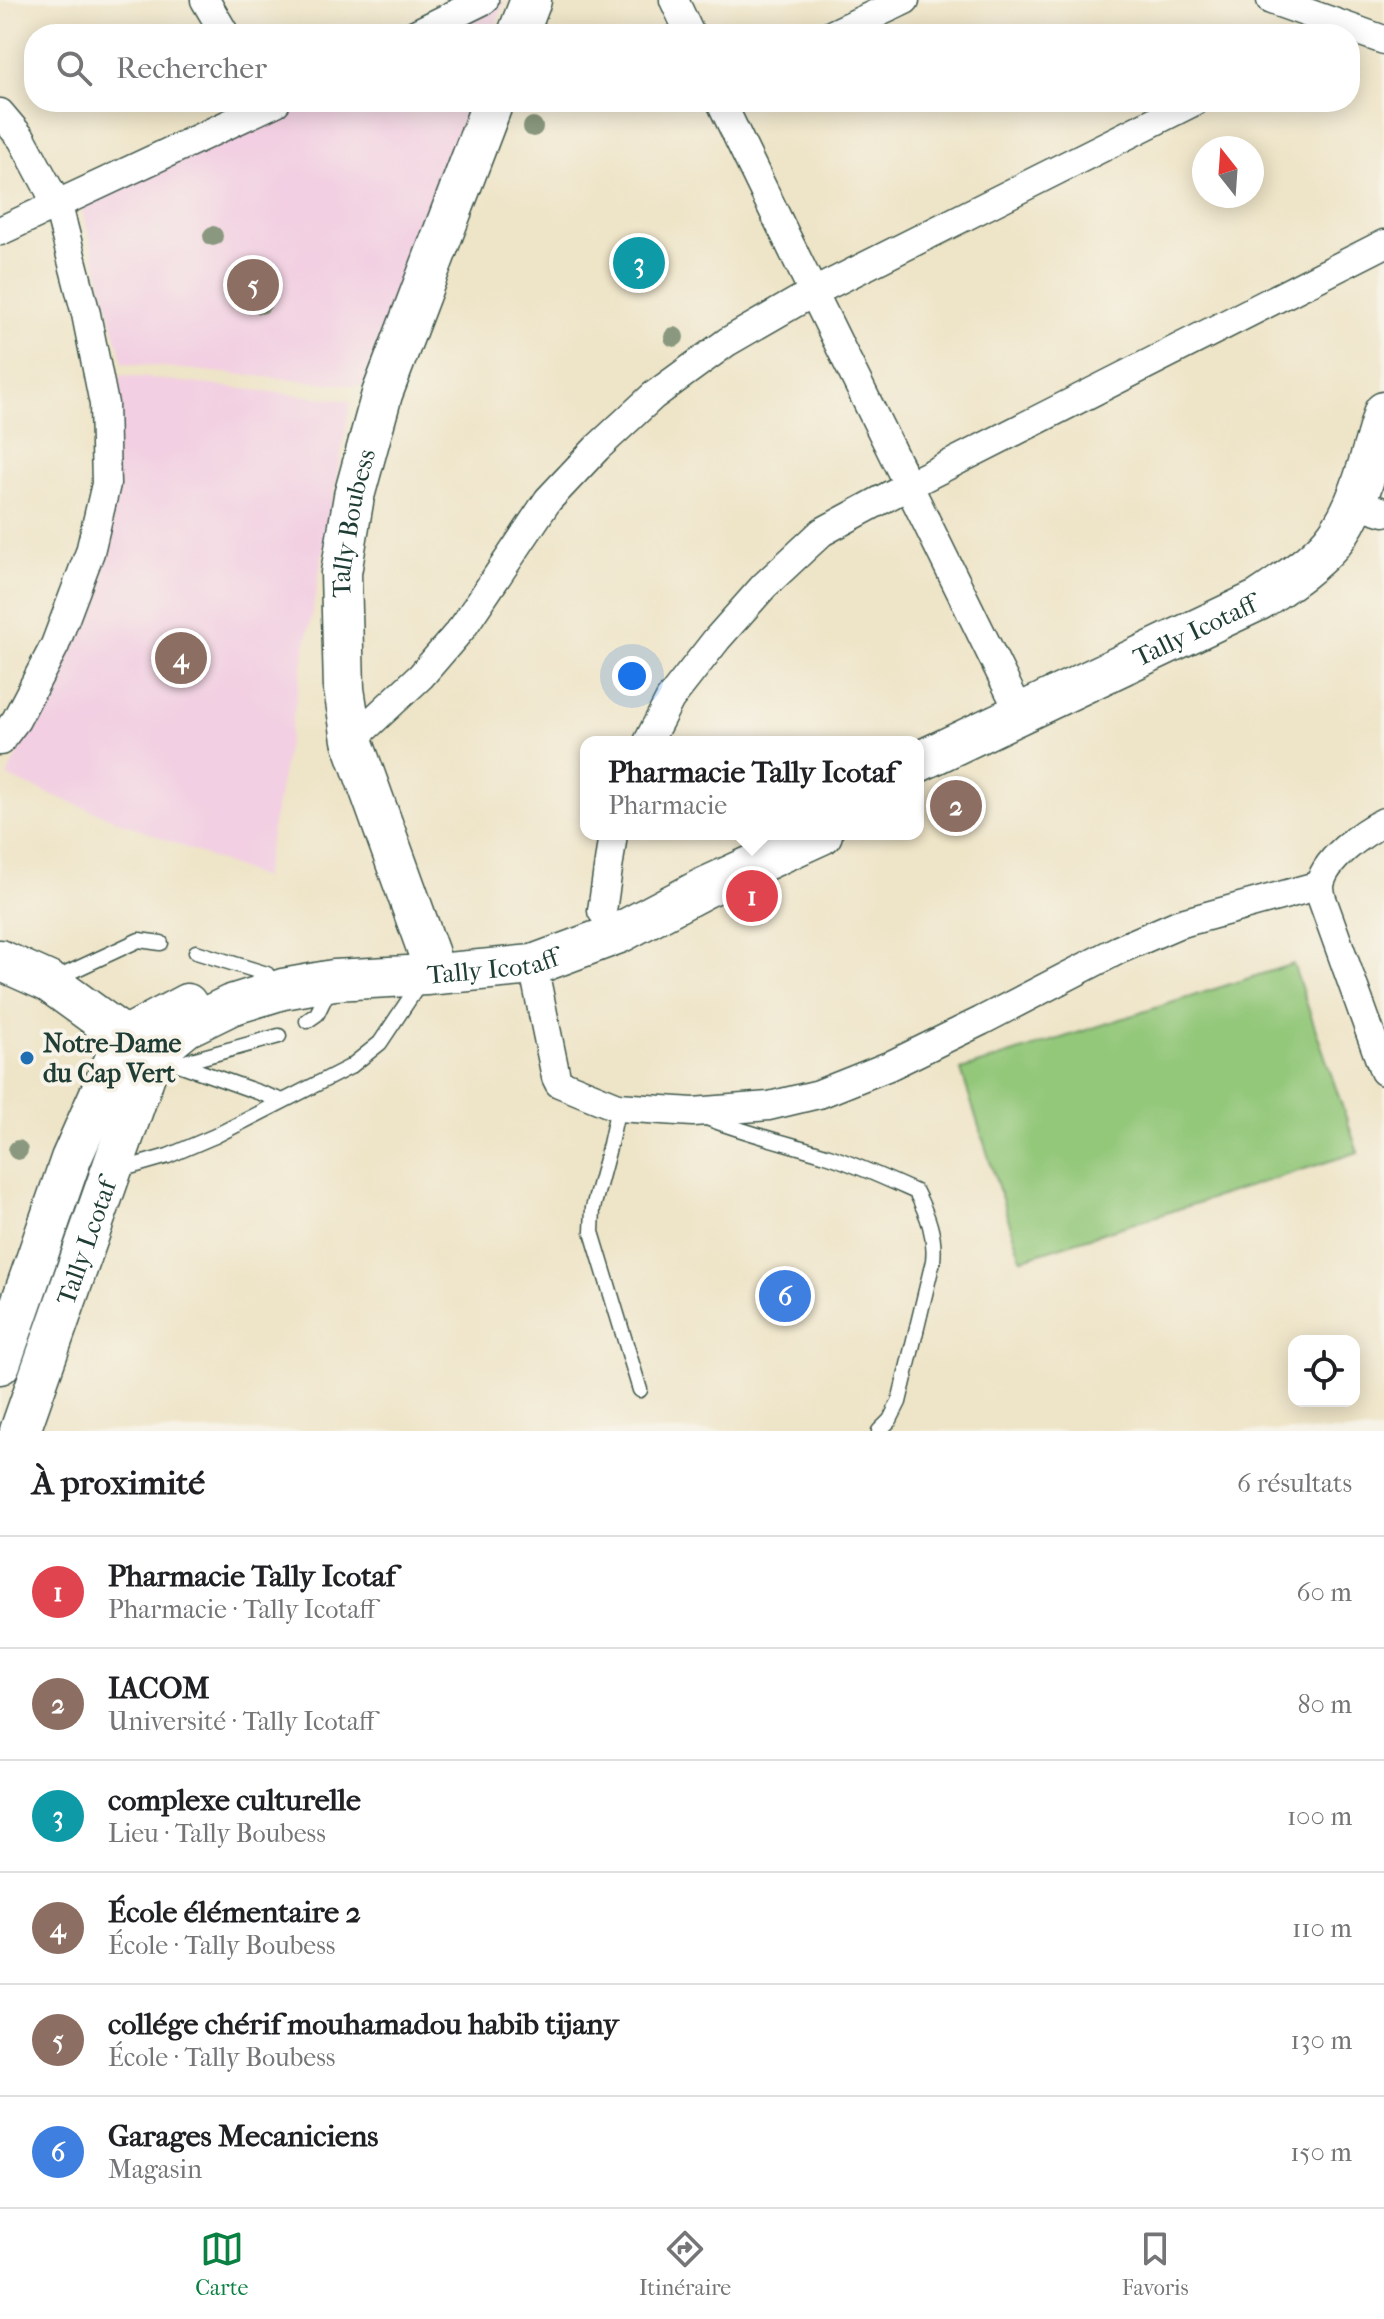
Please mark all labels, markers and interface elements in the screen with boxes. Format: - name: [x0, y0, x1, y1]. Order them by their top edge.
- search box: [24, 24, 1360, 112]
- icon: search: [52, 46, 96, 90]
- text: Rechercher: [116, 51, 267, 86]
- north arrow: [1192, 136, 1264, 208]
- pin: 3: [613, 233, 665, 293]
- pin: 5: [227, 255, 279, 315]
- street label: Tally Boubess: [325, 445, 382, 598]
- street label: Tally Icotaff: [1128, 586, 1266, 673]
- pin: 4: [155, 628, 207, 688]
- your location: [612, 656, 652, 696]
- popup: [580, 736, 924, 840]
- text: Pharmacie Tally Icotaf: [608, 755, 896, 790]
- pin: 2: [930, 776, 982, 836]
- text: Pharmacie: [608, 790, 727, 821]
- pin: 1: [726, 866, 778, 926]
- street label: Tally Icotaff: [426, 940, 568, 990]
- place label: Notre-Dame du Cap Vert: [43, 1028, 181, 1089]
- marker: Notre-Dame du Cap Vert: [18, 1049, 36, 1067]
- street label: Tally Lcotaf: [50, 1170, 124, 1309]
- pin: 6: [759, 1266, 811, 1326]
- map controls: [1288, 1335, 1360, 1407]
- button: locate: [1288, 1335, 1360, 1407]
- text: À proximité: [32, 1463, 205, 1503]
- text: 6 résultats: [1237, 1468, 1352, 1499]
- text: Pharmacie Tally Icotaf: [108, 1559, 396, 1594]
- text: 1: [53, 1577, 63, 1608]
- text: 60 m: [1296, 1577, 1352, 1608]
- text: Pharmacie · Tally Icotaff: [108, 1594, 375, 1625]
- text: IACOM: [108, 1671, 209, 1706]
- text: 2: [51, 1689, 65, 1720]
- text: 80 m: [1297, 1689, 1352, 1720]
- text: Université · Tally Icotaff: [108, 1706, 374, 1737]
- text: complexe culturelle: [108, 1783, 361, 1818]
- text: 3: [53, 1801, 63, 1832]
- text: 100 m: [1287, 1801, 1352, 1832]
- text: Lieu · Tally Boubess: [108, 1818, 326, 1849]
- text: École élémentaire 2: [108, 1895, 361, 1930]
- text: 4: [50, 1913, 66, 1944]
- text: 110 m: [1292, 1913, 1352, 1944]
- text: École · Tally Boubess: [108, 1930, 335, 1961]
- text: collége chérif mouhamadou habib tijany: [108, 2007, 619, 2042]
- text: 5: [52, 2025, 64, 2056]
- text: 130 m: [1291, 2025, 1352, 2056]
- text: École · Tally Boubess: [108, 2042, 335, 2073]
- text: Garages Mecaniciens: [108, 2119, 378, 2154]
- text: 6: [51, 2137, 65, 2168]
- text: 150 m: [1290, 2137, 1352, 2168]
- text: Magasin: [108, 2154, 202, 2185]
- tab: Carte: [195, 2227, 248, 2301]
- tab: Itinéraire: [639, 2227, 731, 2301]
- tab: Favoris: [1122, 2227, 1189, 2301]

